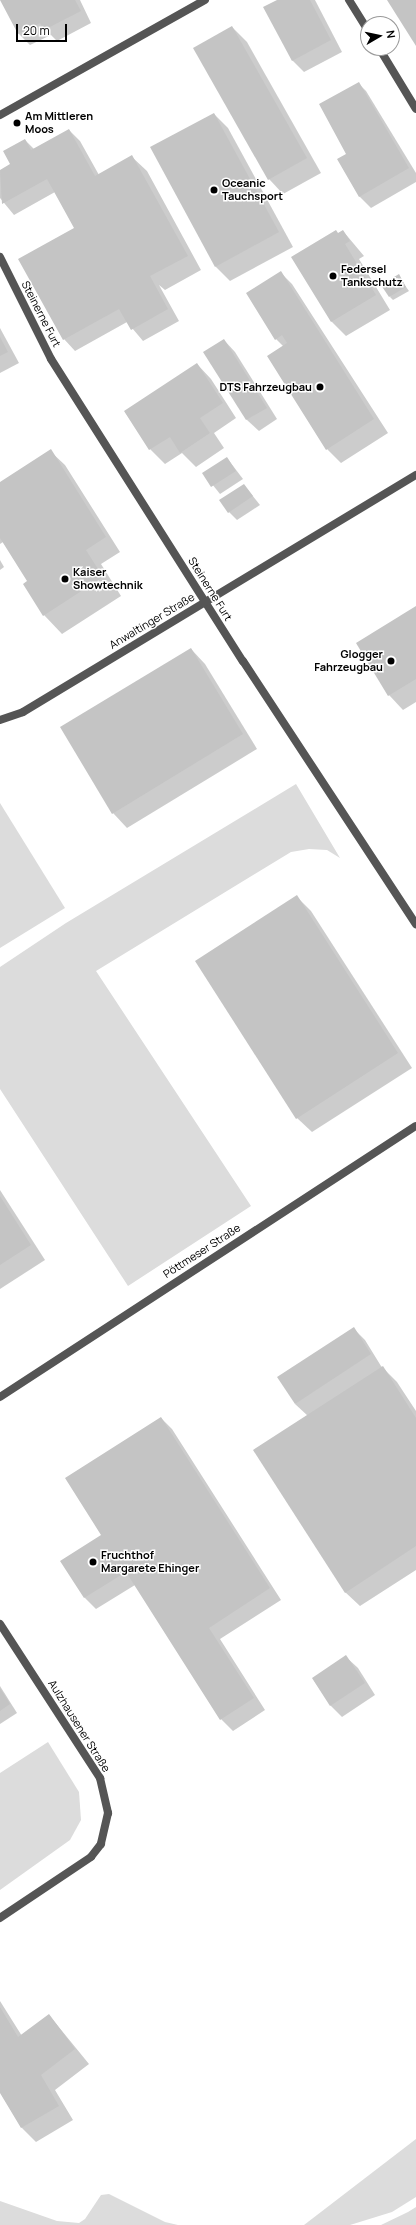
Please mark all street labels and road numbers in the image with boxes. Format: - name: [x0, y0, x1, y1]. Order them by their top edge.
- street label: Steinerne Furt: [19, 279, 63, 349]
- street label: Steinerne Furt: [185, 555, 235, 623]
- street label: Anwaltinger Straße: [107, 590, 197, 652]
- street label: Pöttmeser Straße: [161, 1221, 243, 1281]
- street label: Aulzhausener Straße: [45, 1677, 113, 1775]

